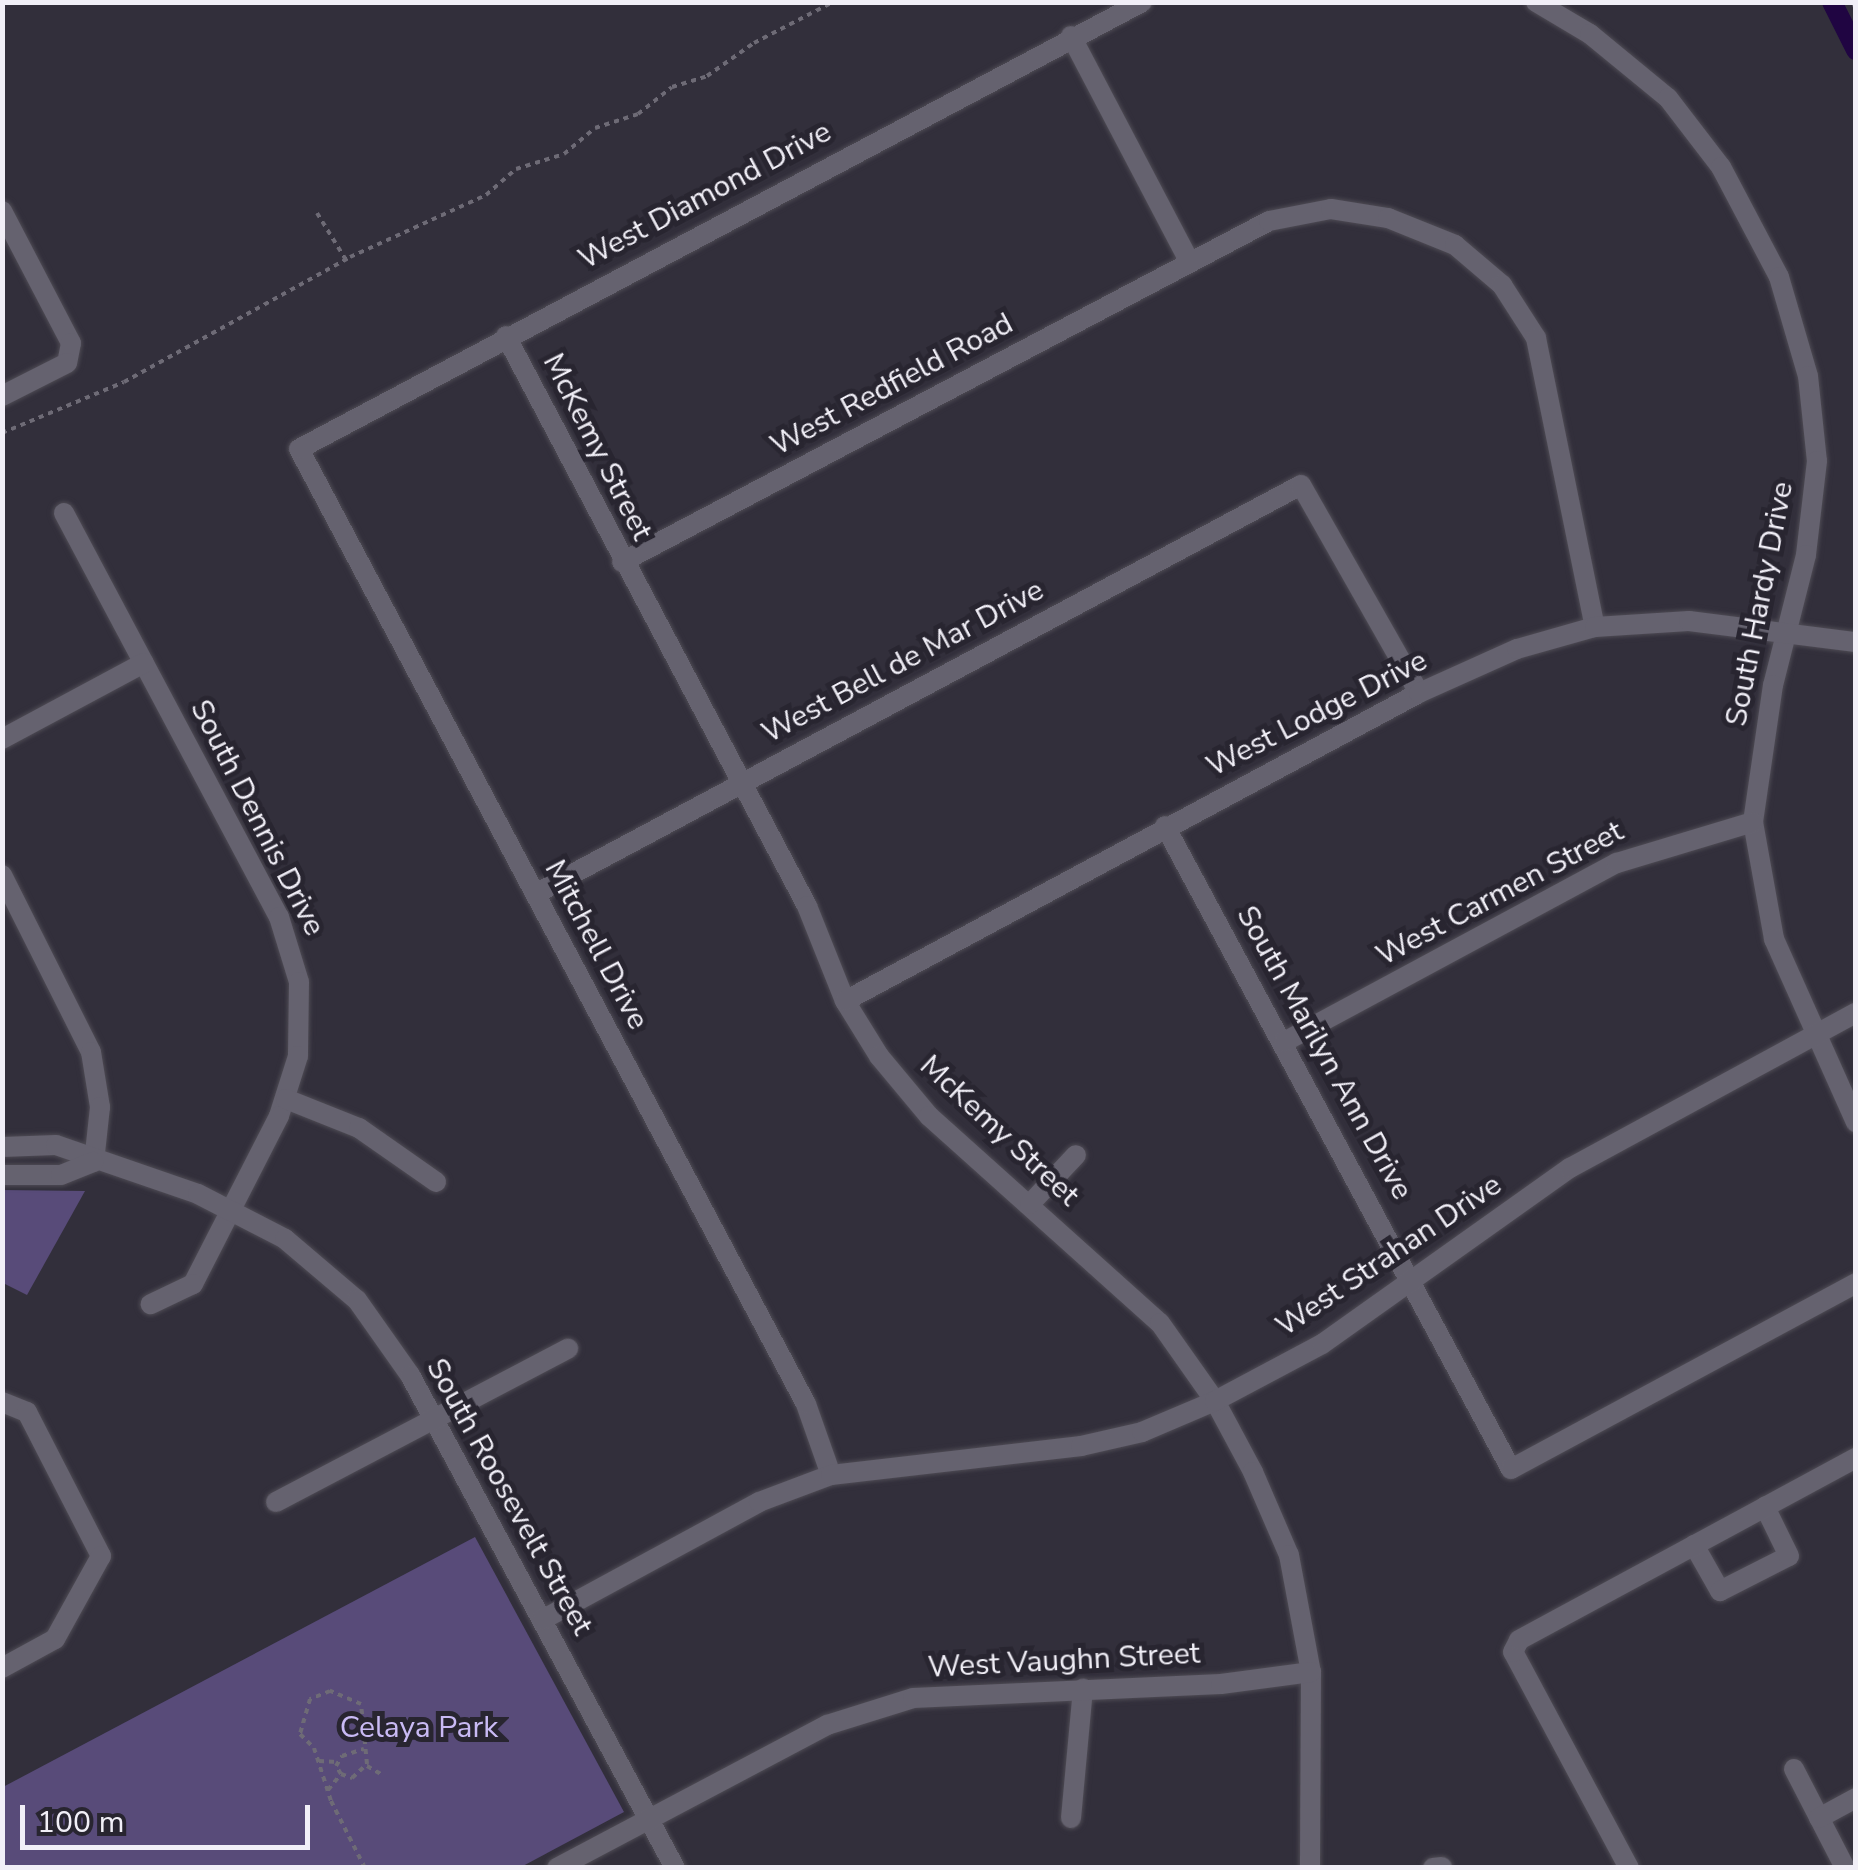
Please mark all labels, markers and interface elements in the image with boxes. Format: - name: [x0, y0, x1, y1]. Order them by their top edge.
- street label: West Diamond Drive: [573, 114, 837, 278]
- street label: West Redfield Road: [765, 306, 1019, 464]
- street label: McKemy Street: [535, 348, 659, 546]
- street label: South Hardy Drive: [1719, 479, 1801, 729]
- street label: West Bell de Mar Drive: [756, 572, 1050, 752]
- street label: West Lodge Drive: [1201, 643, 1433, 785]
- street label: South Dennis Drive: [182, 694, 332, 942]
- street label: West Carmen Street: [1370, 814, 1630, 974]
- street label: Mitchell Drive: [536, 854, 656, 1036]
- street label: South Marilyn Ann Drive: [1228, 900, 1420, 1206]
- street label: McKemy Street: [912, 1048, 1086, 1214]
- street label: West Strahan Drive: [1270, 1167, 1508, 1345]
- street label: South Roosevelt Street: [418, 1353, 600, 1641]
- street label: West Vaughn Street: [927, 1636, 1201, 1686]
- park label: Celaya Park: [340, 1710, 498, 1746]
- scale bar: [25, 1785, 315, 1847]
- text: 100 m: [37, 1802, 124, 1843]

